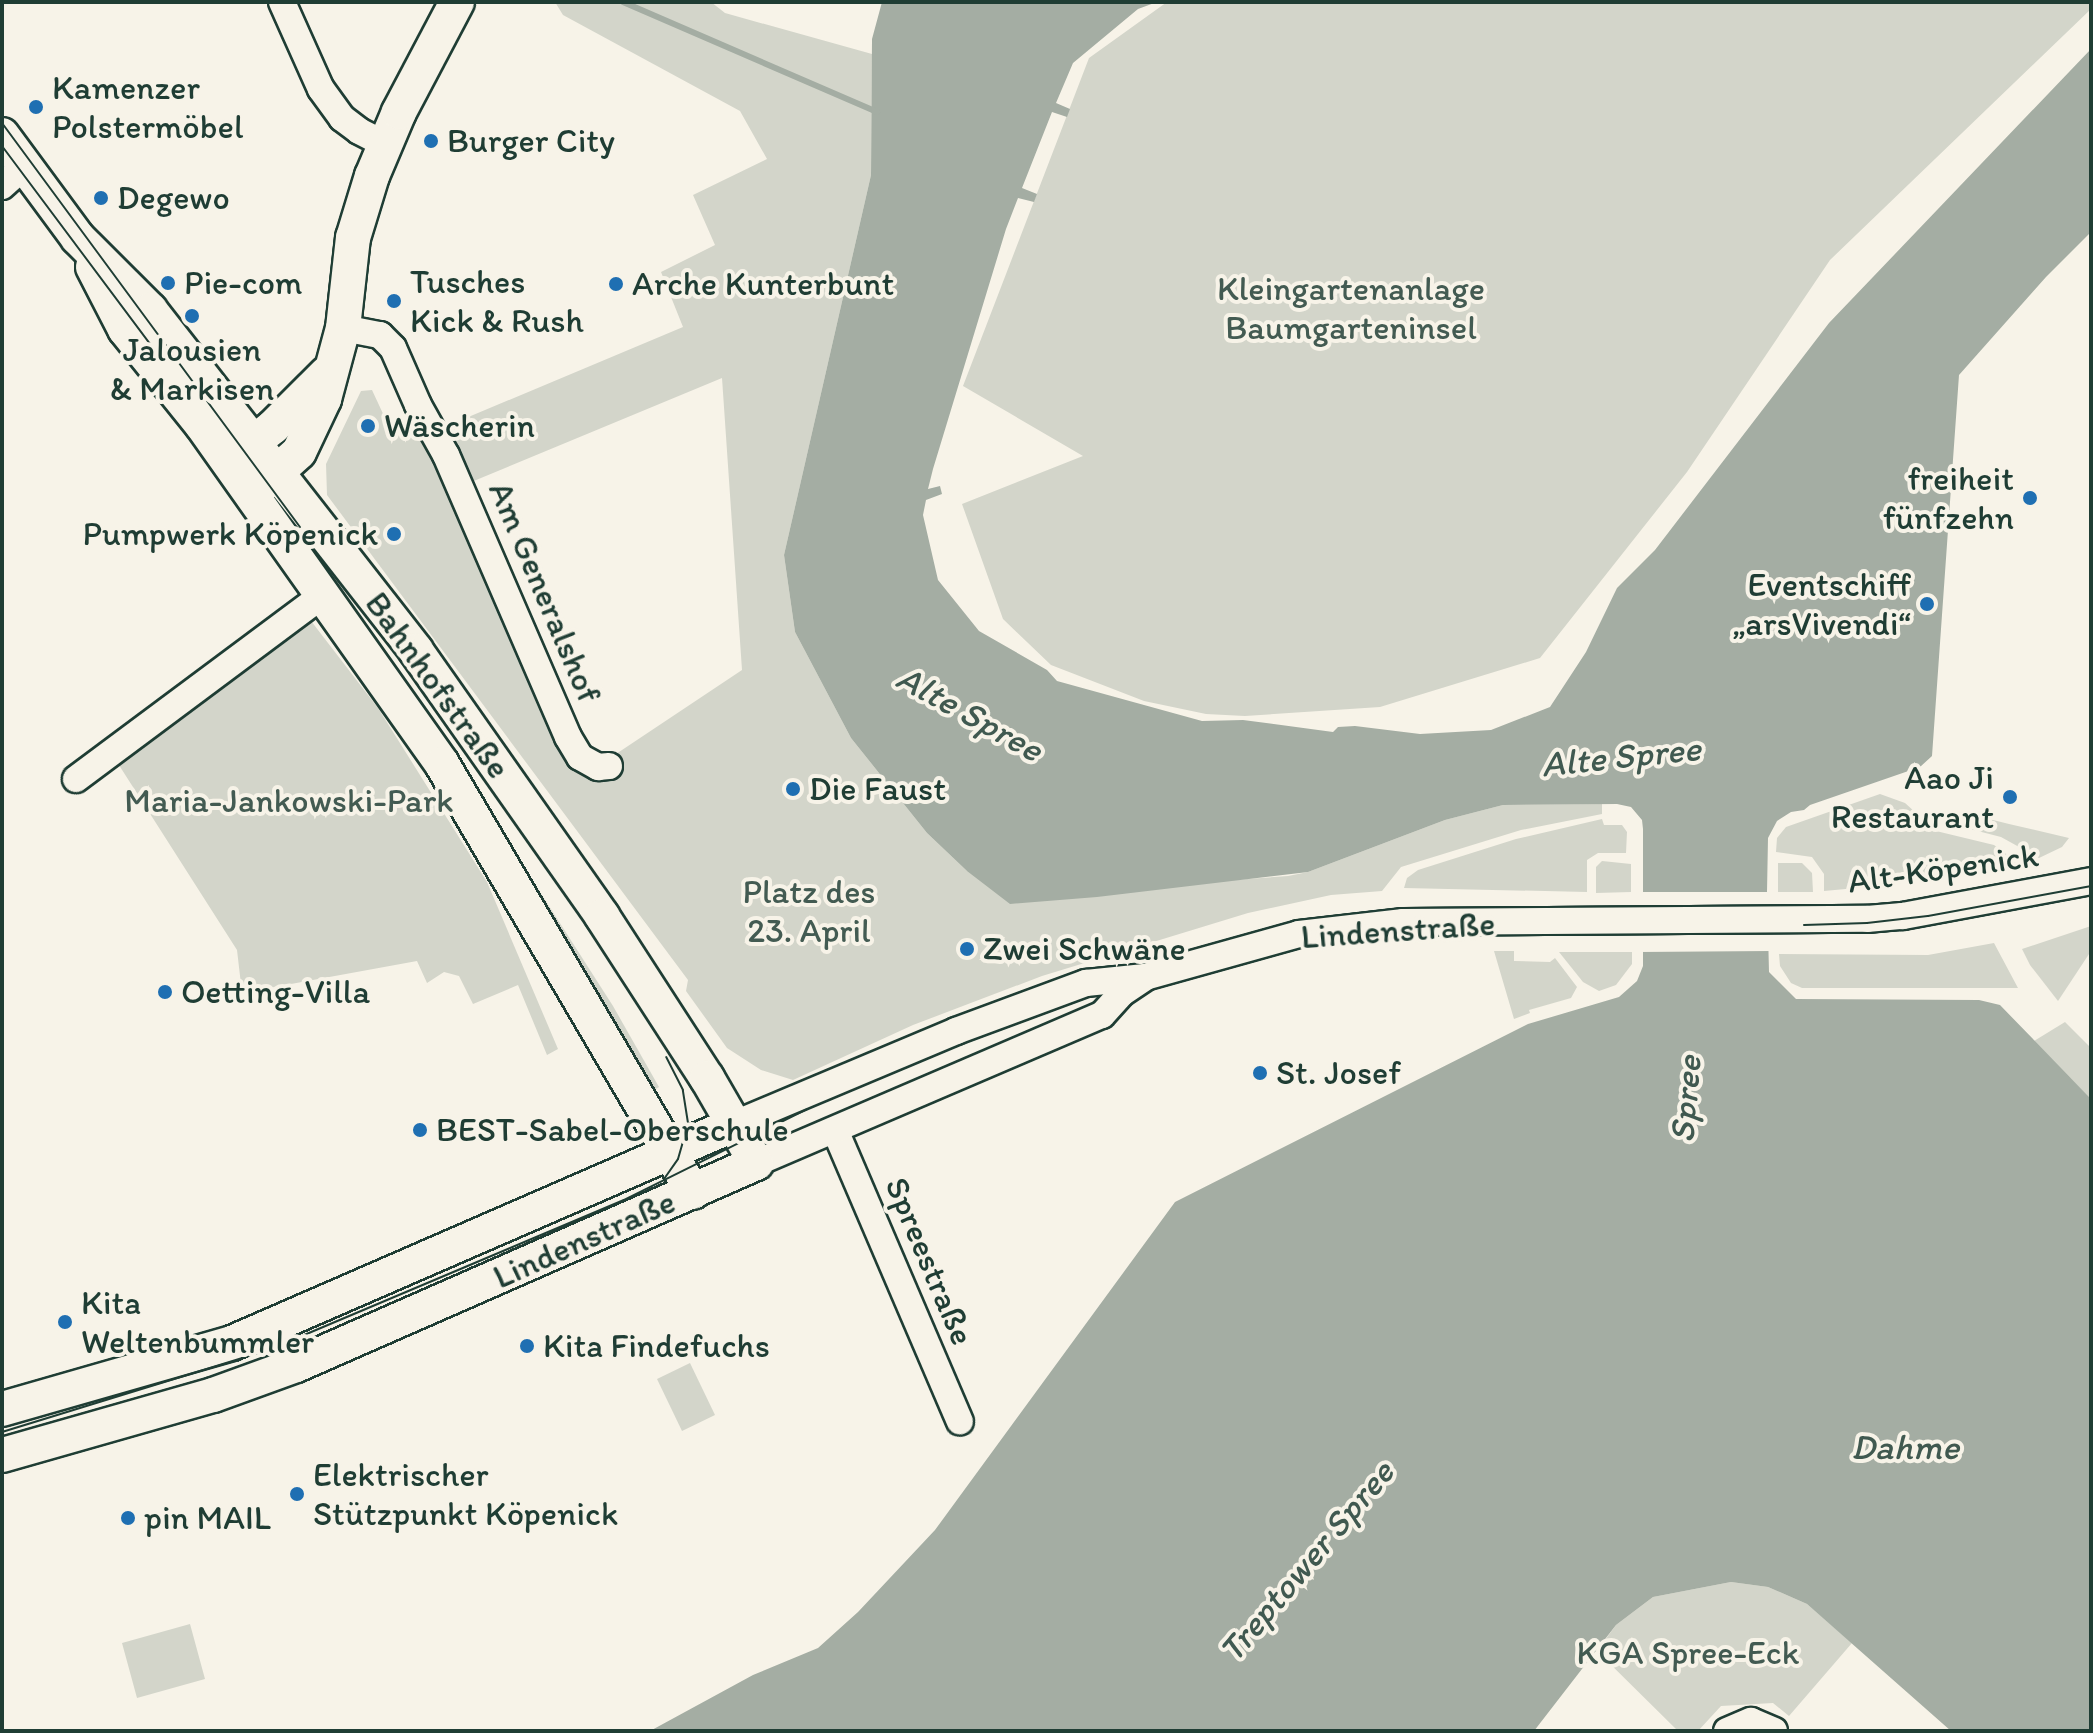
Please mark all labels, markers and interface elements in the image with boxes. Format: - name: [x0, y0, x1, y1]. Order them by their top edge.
- place label: Kamenzer Polstermöbel: [52, 67, 244, 146]
- marker: Kamenzer Polstermöbel: [27, 98, 45, 116]
- place label: Burger City: [447, 121, 615, 161]
- marker: Burger City: [422, 132, 440, 150]
- place label: Degewo: [117, 178, 230, 218]
- marker: Degewo: [92, 189, 110, 207]
- place label: Tusches Kick & Rush: [410, 261, 583, 340]
- place label: Pie-com: [184, 263, 302, 303]
- place label: Arche Kunterbunt: [632, 264, 894, 304]
- park label: Kleingartenanlage Baumgarteninsel: [1217, 268, 1485, 348]
- marker: Pie-com: [159, 274, 177, 292]
- marker: Arche Kunterbunt: [607, 275, 625, 293]
- marker: Tusches Kick & Rush: [385, 292, 403, 310]
- marker: Jalousien & Markisen: [183, 307, 201, 325]
- place label: Jalousien & Markisen: [110, 329, 274, 408]
- place label: Wäscherin: [384, 406, 535, 446]
- marker: Wäscherin: [359, 417, 377, 435]
- place label: freiheit fünfzehn: [1883, 458, 2014, 538]
- street label: Am Generalshof: [480, 475, 610, 709]
- marker: freiheit fünfzehn: [2021, 489, 2039, 507]
- place label: Pumpwerk Köpenick: [83, 514, 378, 554]
- marker: Pumpwerk Köpenick: [385, 525, 403, 543]
- place label: Eventschiff „arsVivendi“: [1733, 564, 1911, 644]
- street label: Bahnhofstraße: [357, 584, 519, 786]
- marker: Eventschiff „arsVivendi“: [1918, 595, 1936, 613]
- water label: Alte Spree: [890, 656, 1050, 770]
- water label: Alte Spree: [1540, 726, 1702, 786]
- place label: Aao Ji Restaurant: [1831, 757, 1994, 836]
- place label: Die Faust: [809, 769, 944, 809]
- marker: Die Faust: [784, 780, 802, 798]
- park label: Maria-Jankowski-Park: [124, 781, 454, 821]
- marker: Aao Ji Restaurant: [2001, 788, 2019, 806]
- street label: Alt-Köpenick: [1845, 834, 2041, 902]
- park label: Platz des 23. April: [743, 871, 875, 950]
- street label: Lindenstraße: [1299, 903, 1497, 957]
- place label: Zwei Schwäne: [983, 929, 1187, 969]
- marker: Zwei Schwäne: [958, 940, 976, 958]
- place label: Oetting-Villa: [181, 972, 370, 1012]
- marker: Oetting-Villa: [156, 983, 174, 1001]
- place label: St. Josef: [1276, 1053, 1401, 1093]
- water label: Spree: [1660, 1054, 1710, 1144]
- marker: St. Josef: [1251, 1064, 1269, 1082]
- place label: BEST-Sabel-Oberschule: [436, 1110, 789, 1150]
- marker: BEST-Sabel-Oberschule: [411, 1121, 429, 1139]
- street label: Spreestraße: [876, 1171, 984, 1351]
- street label: Lindenstraße: [487, 1181, 681, 1297]
- place label: Kita Weltenbummler: [81, 1282, 314, 1362]
- marker: Kita Weltenbummler: [56, 1313, 74, 1331]
- place label: Kita Findefuchs: [543, 1326, 771, 1366]
- marker: Kita Findefuchs: [518, 1337, 536, 1355]
- water label: Dahme: [1851, 1425, 1959, 1469]
- water label: Treptower Spree: [1209, 1452, 1403, 1670]
- place label: Elektrischer Stützpunkt Köpenick: [313, 1454, 619, 1534]
- marker: Elektrischer Stützpunkt Köpenick: [288, 1485, 306, 1503]
- place label: pin MAIL: [144, 1498, 271, 1538]
- marker: pin MAIL: [119, 1509, 137, 1527]
- park label: KGA Spree-Eck: [1577, 1633, 1799, 1673]

